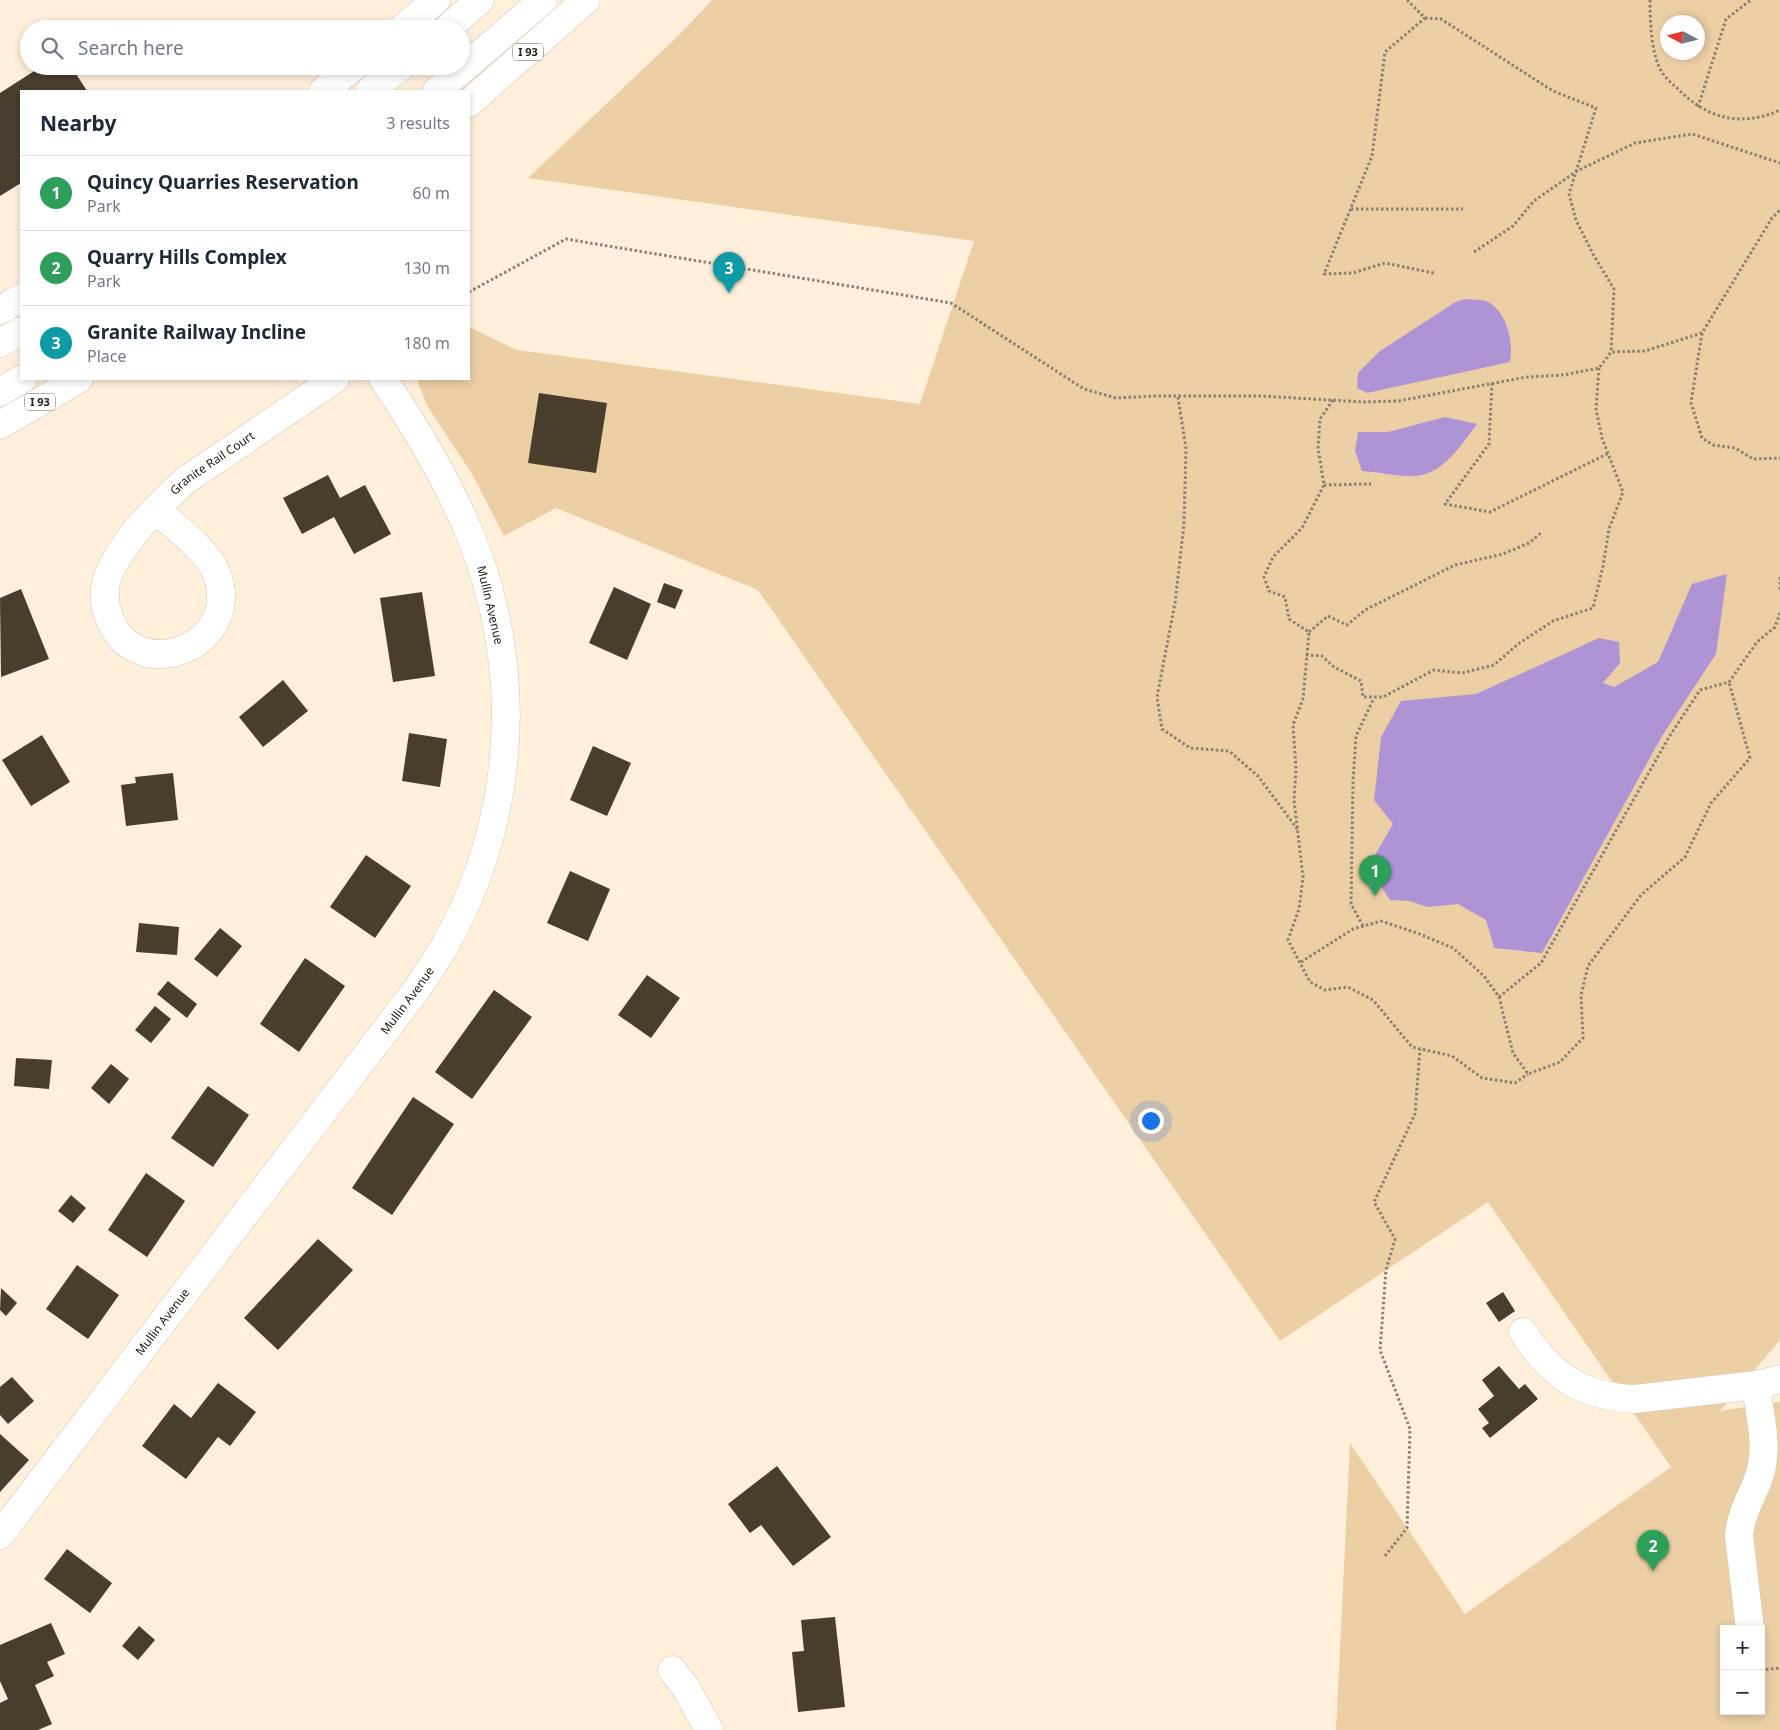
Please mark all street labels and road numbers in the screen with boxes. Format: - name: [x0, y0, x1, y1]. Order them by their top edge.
- road number: I 93: [513, 44, 543, 61]
- road number: I 93: [25, 394, 55, 411]
- street label: Granite Rail Court: [166, 427, 258, 499]
- street label: Mullin Avenue: [473, 564, 508, 646]
- street label: Mullin Avenue: [376, 963, 438, 1038]
- street label: Mullin Avenue: [131, 1284, 194, 1359]

